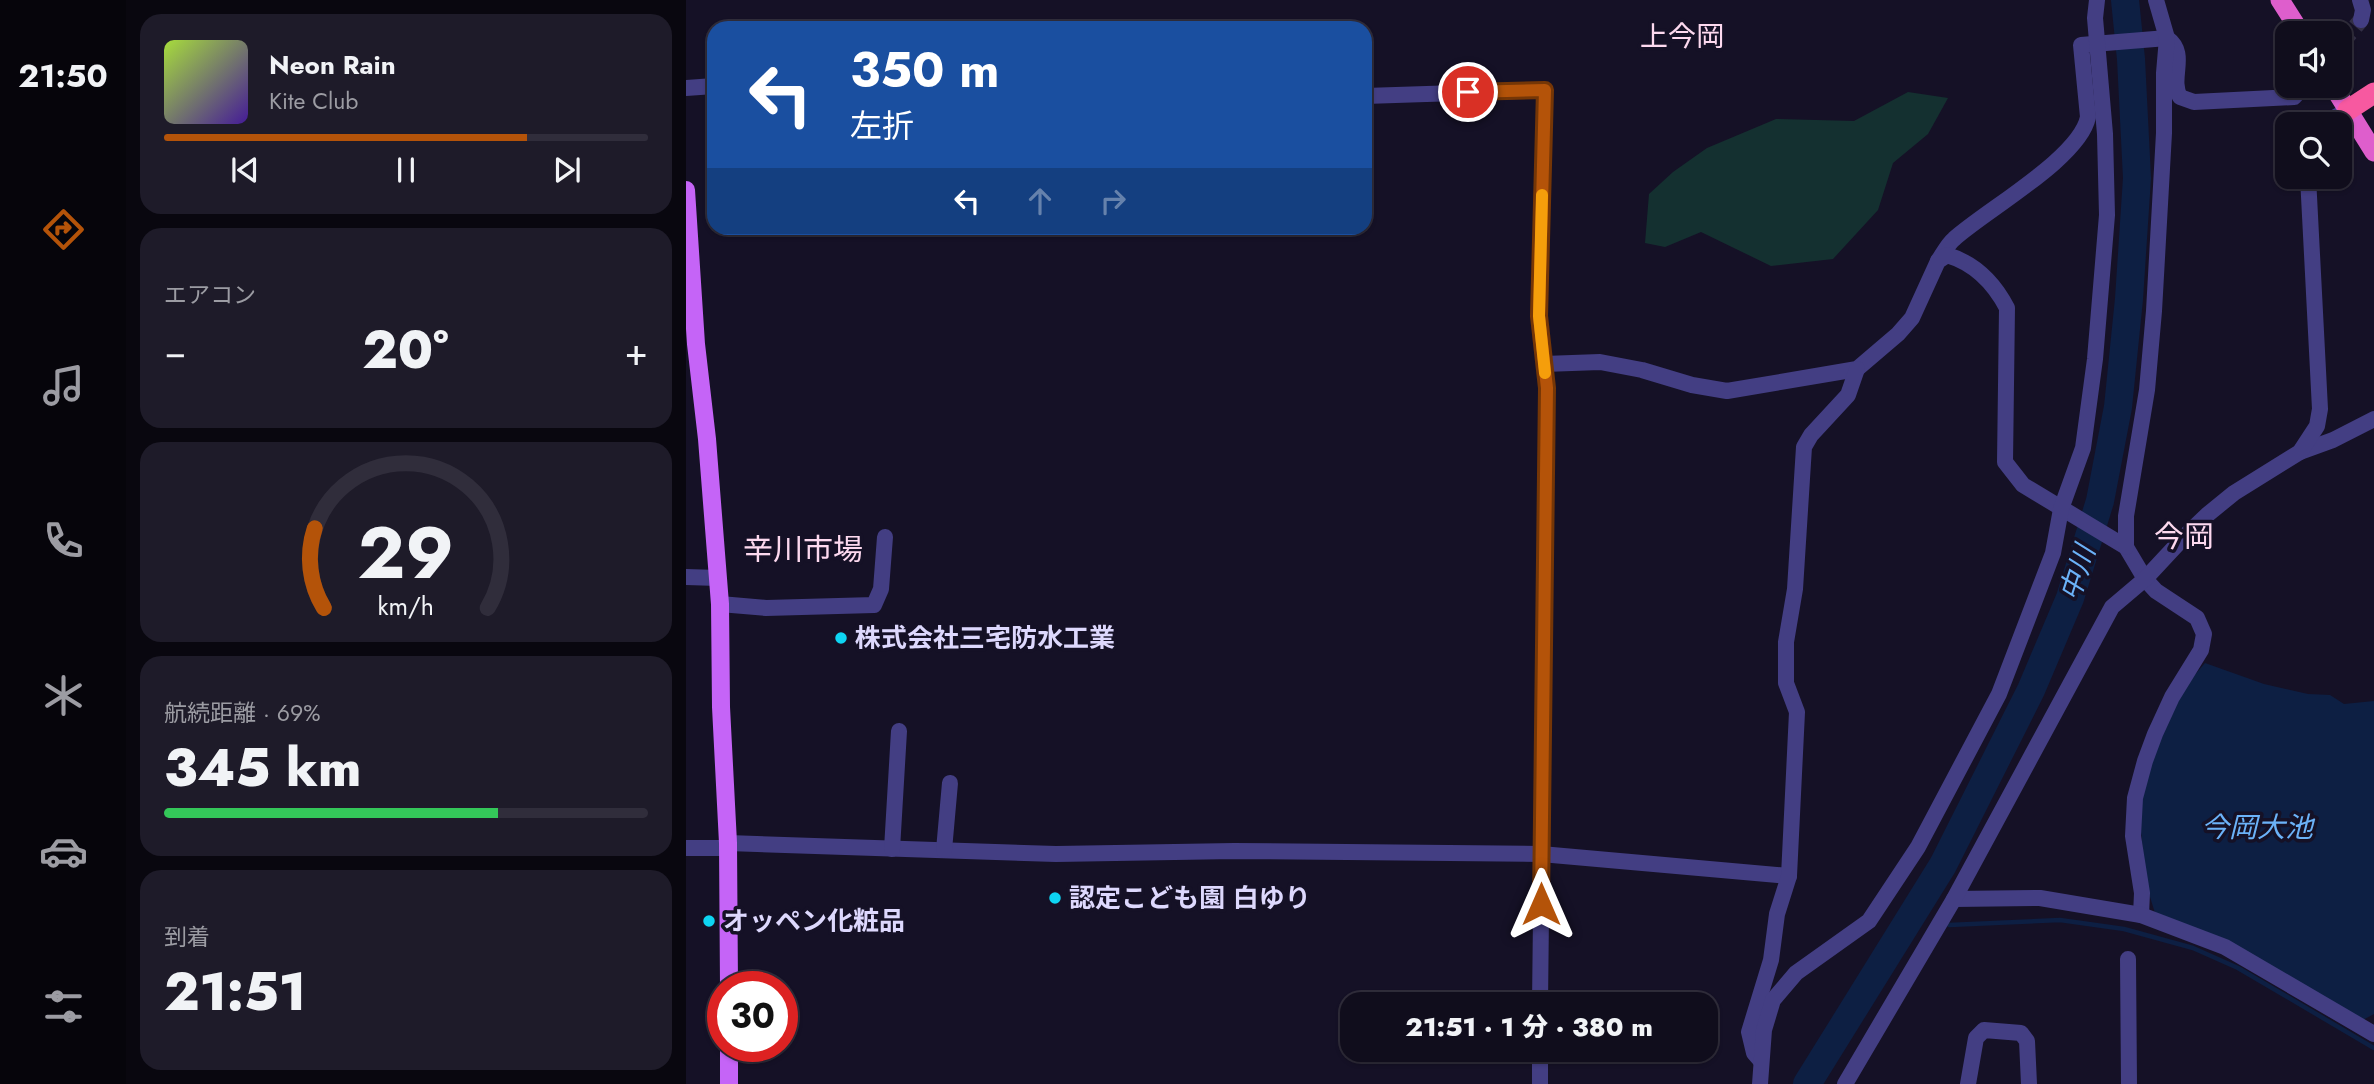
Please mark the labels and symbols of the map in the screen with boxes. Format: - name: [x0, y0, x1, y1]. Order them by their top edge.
- district label: 上今岡: [1640, 16, 1724, 57]
- pin: [1438, 62, 1498, 122]
- district label: 今岡: [2154, 515, 2214, 558]
- district label: 辛川市場: [743, 528, 863, 571]
- water label: 中川: [2049, 537, 2107, 606]
- place label: 株式会社三宅防水工業: [855, 619, 1115, 657]
- marker: 株式会社三宅防水工業: [833, 630, 849, 646]
- water label: 今岡大池: [2201, 807, 2316, 848]
- position arrow: [1504, 867, 1578, 941]
- place label: 認定こども園 白ゆり: [1069, 879, 1311, 917]
- marker: 認定こども園 白ゆり: [1047, 890, 1063, 906]
- place label: オッペン化粧品: [723, 902, 905, 940]
- marker: オッペン化粧品: [701, 913, 717, 929]
- speed limit sign: 30: [707, 971, 798, 1062]

